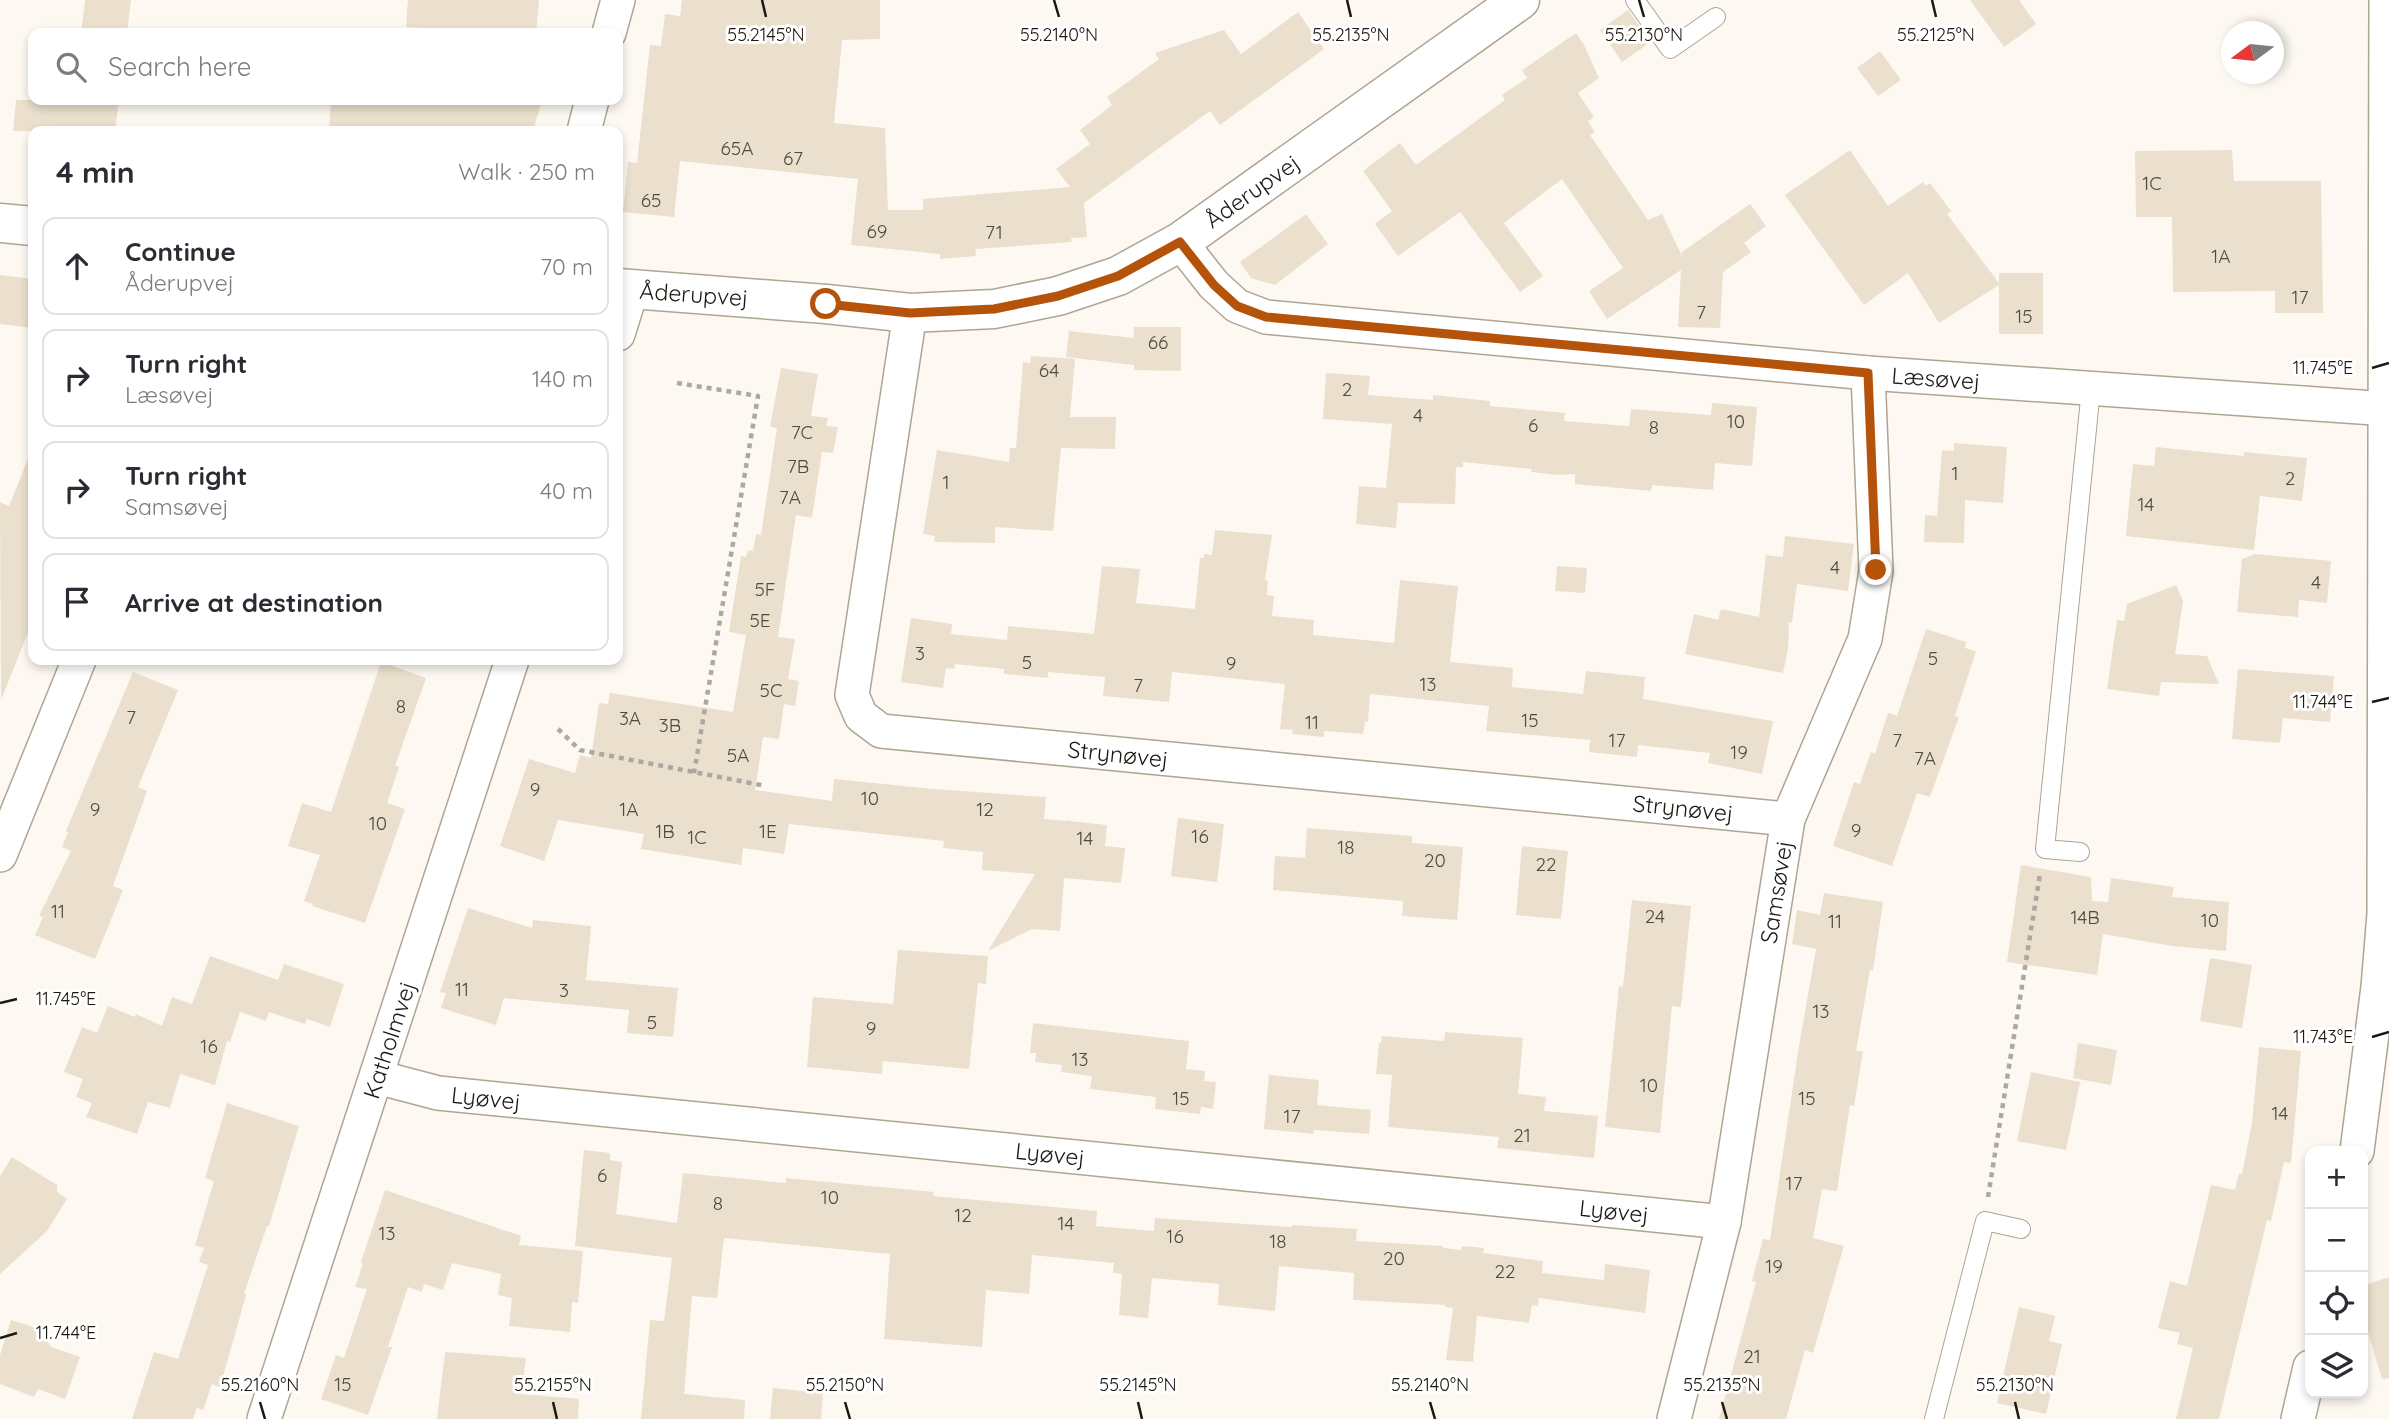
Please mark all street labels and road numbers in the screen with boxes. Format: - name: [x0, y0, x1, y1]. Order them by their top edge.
- street label: Åderupvej: [1199, 148, 1305, 234]
- street label: Åderupvej: [639, 276, 749, 312]
- street label: Læsøvej: [1891, 360, 1981, 396]
- street label: Strynøvej: [1066, 734, 1170, 774]
- street label: Strynøvej: [1631, 788, 1735, 828]
- street label: Samsøvej: [1754, 839, 1798, 945]
- street label: Katholmvej: [356, 978, 422, 1102]
- street label: Lyøvej: [450, 1080, 522, 1116]
- street label: Lyøvej: [1014, 1136, 1086, 1172]
- street label: Lyøvej: [1578, 1193, 1650, 1229]

